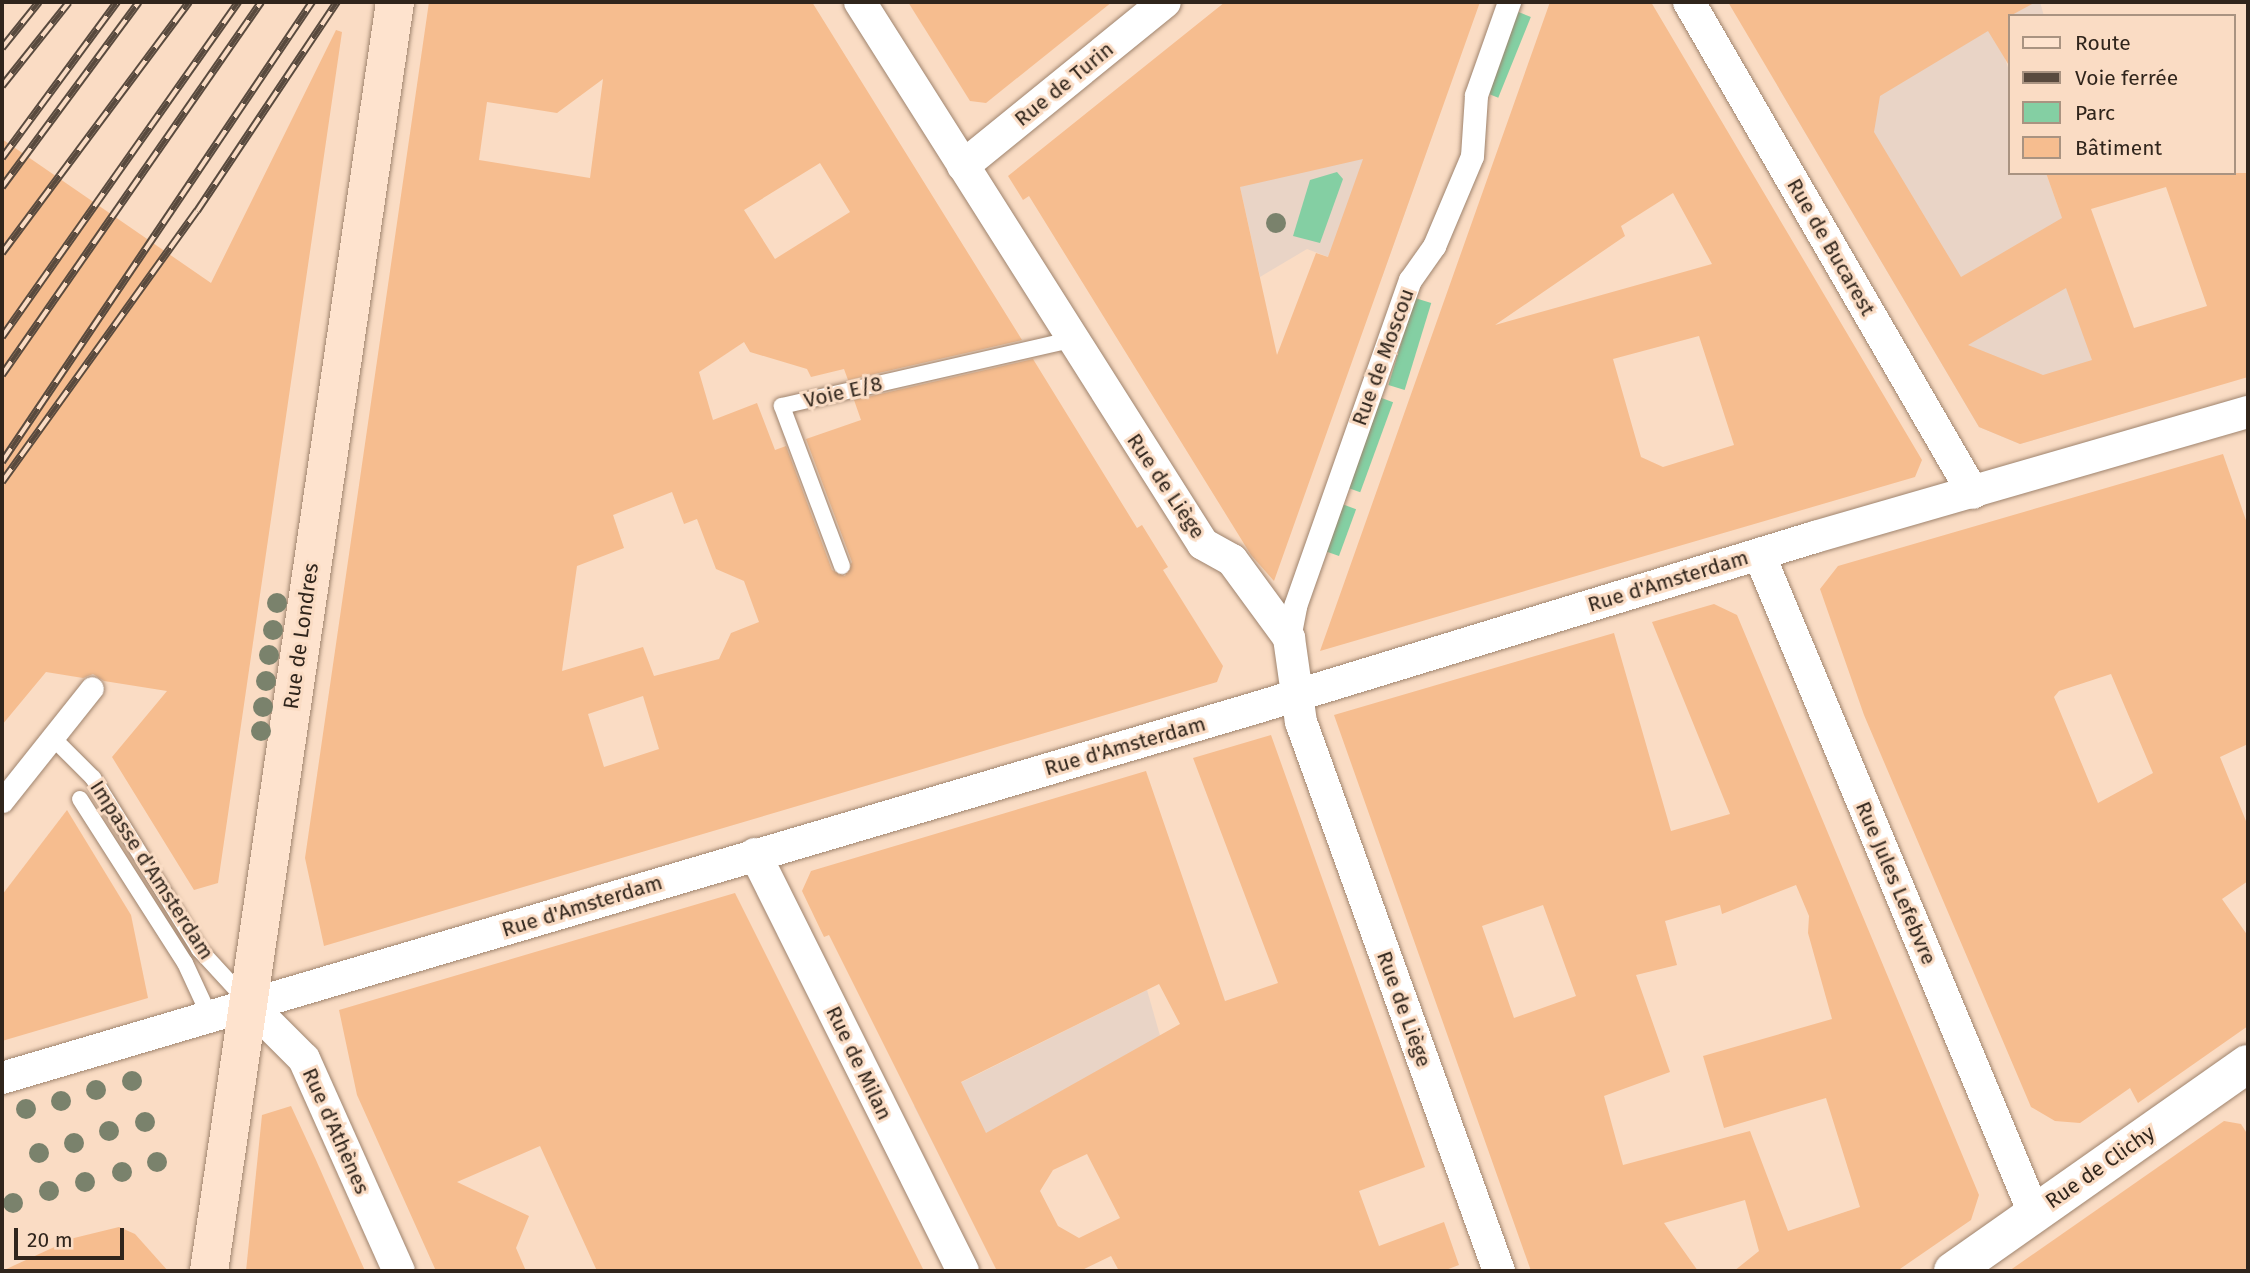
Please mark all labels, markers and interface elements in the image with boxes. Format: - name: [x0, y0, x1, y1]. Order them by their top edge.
- legend: [2008, 14, 2236, 175]
- text: Route: [2075, 30, 2131, 56]
- street label: Rue de Turin: [1009, 36, 1119, 132]
- text: Voie ferrée: [2075, 65, 2178, 91]
- text: Parc: [2075, 100, 2115, 126]
- text: Bâtiment: [2075, 135, 2162, 161]
- street label: Rue de Bucarest: [1782, 174, 1880, 320]
- street label: Rue de Moscou: [1347, 285, 1419, 429]
- street label: Voie E/8: [801, 371, 885, 413]
- street label: Rue de Liège: [1122, 429, 1210, 543]
- street label: Rue d'Amsterdam: [1585, 545, 1751, 617]
- street label: Rue de Londres: [278, 561, 324, 711]
- street label: Rue d'Amsterdam: [1042, 711, 1208, 781]
- street label: Impasse d'Amsterdam: [85, 776, 219, 964]
- street label: Rue Jules Lefebvre: [1850, 798, 1942, 968]
- street label: Rue d'Amsterdam: [499, 870, 665, 942]
- street label: Rue de Liège: [1371, 948, 1437, 1070]
- street label: Rue de Milan: [821, 1002, 897, 1124]
- street label: Rue d'Athènes: [297, 1064, 375, 1198]
- street label: Rue de Clichy: [2040, 1120, 2160, 1214]
- scale bar: [18, 1214, 128, 1258]
- text: 20 m: [27, 1227, 73, 1253]

